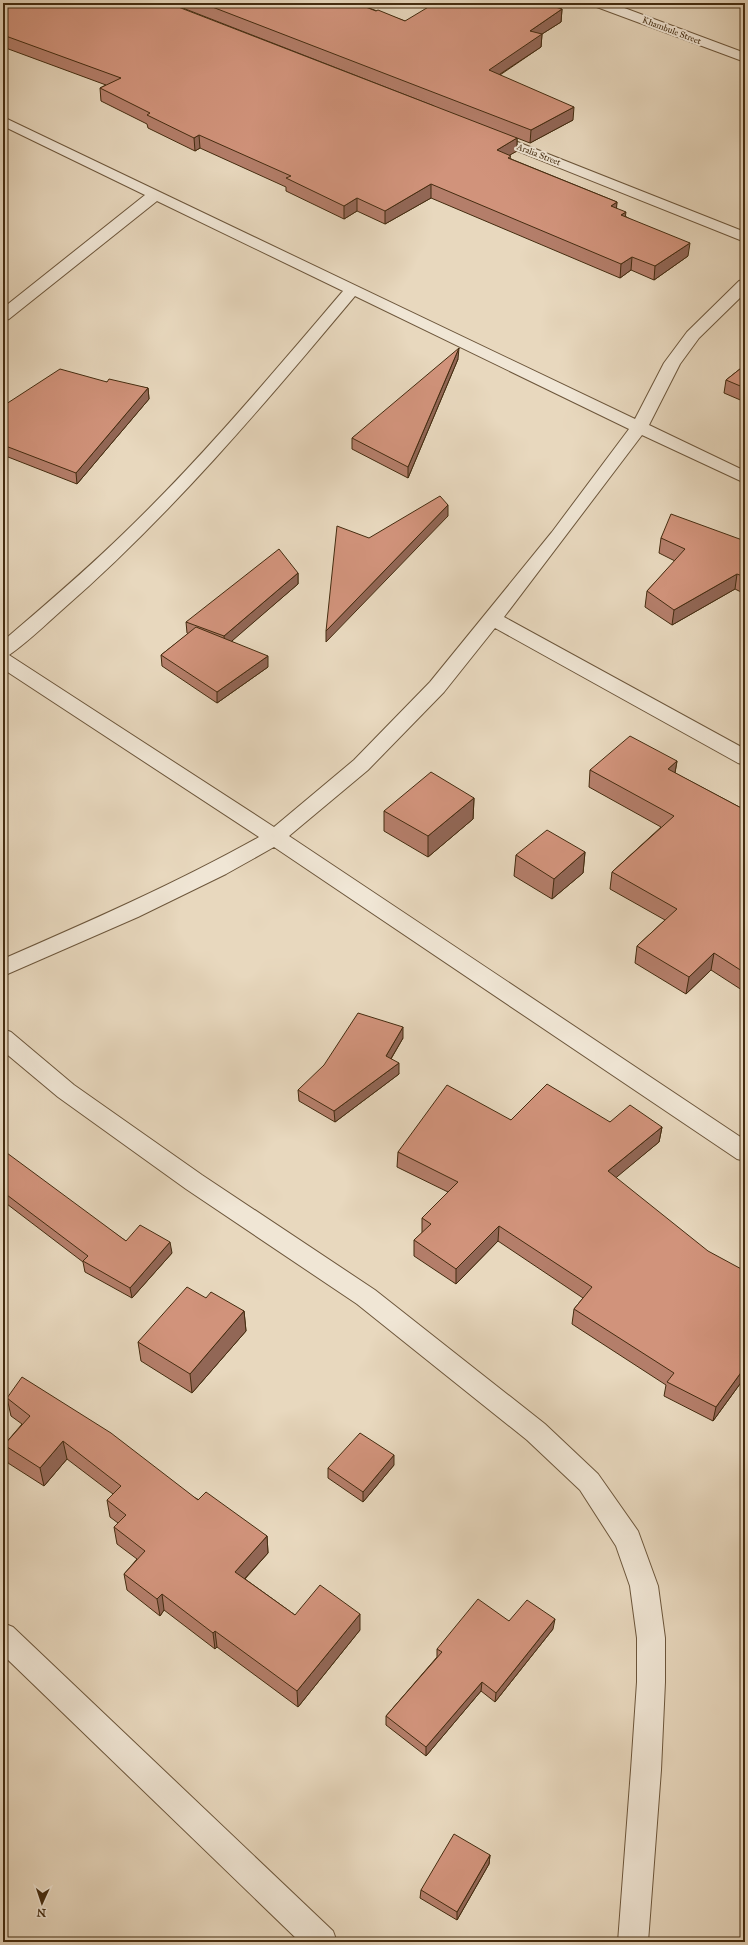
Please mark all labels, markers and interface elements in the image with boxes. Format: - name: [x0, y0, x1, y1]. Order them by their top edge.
- street label: Khambule Street: [641, 14, 704, 47]
- street label: Aralia Street: [515, 140, 563, 168]
- north arrow: [22, 1883, 62, 1923]
- text: N: [36, 1906, 47, 1919]

